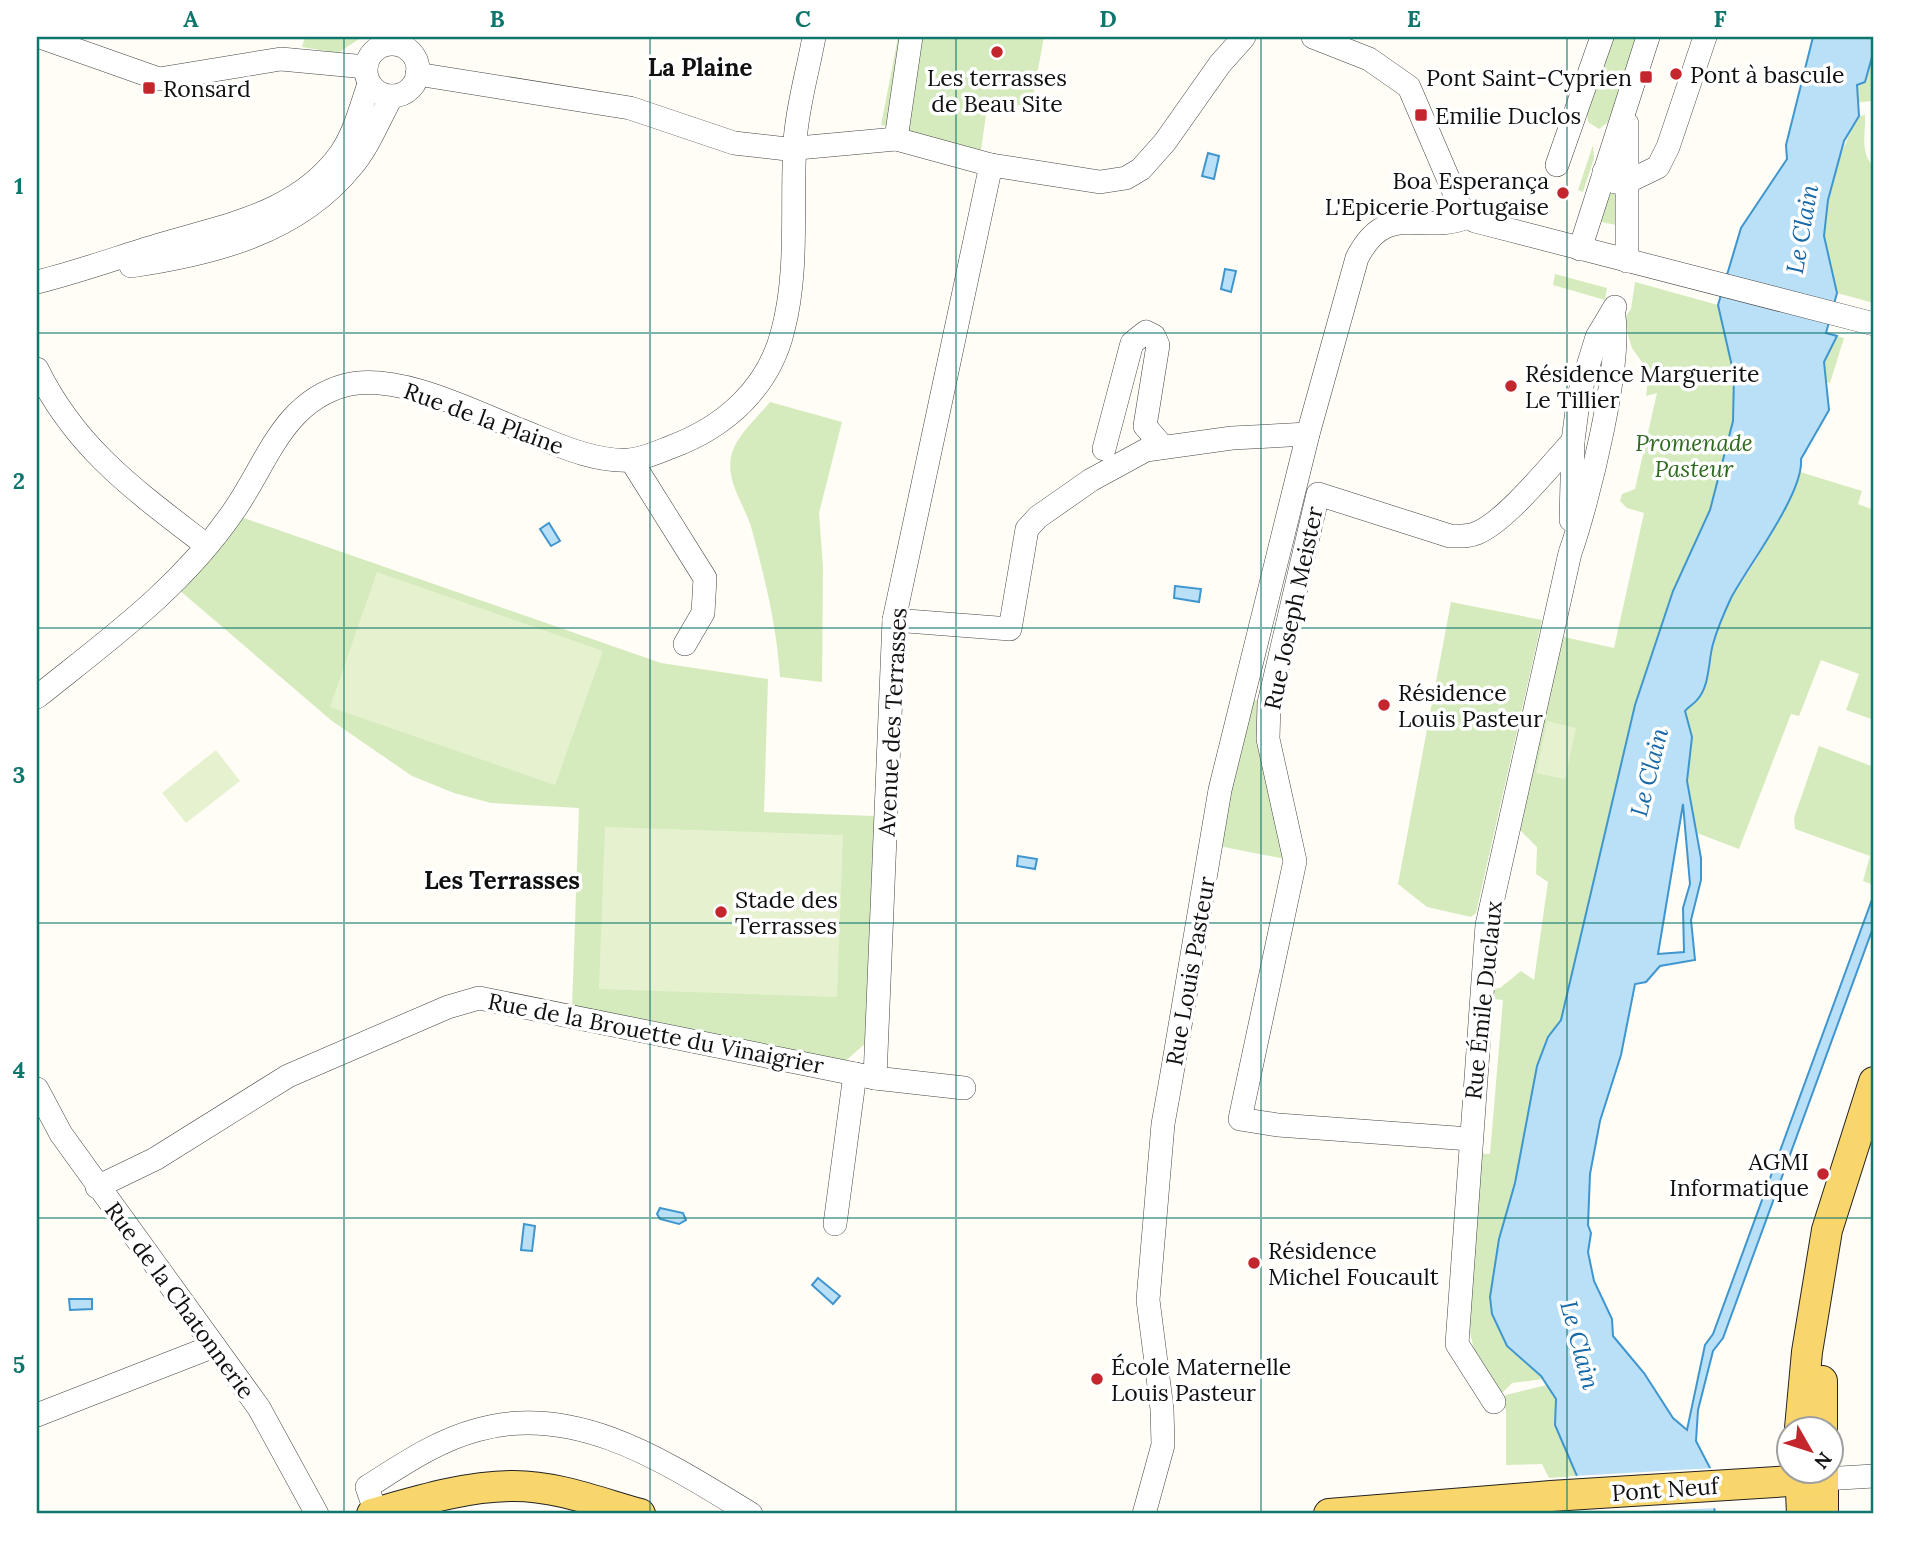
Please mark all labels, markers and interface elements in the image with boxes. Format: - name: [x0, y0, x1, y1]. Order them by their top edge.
- text: A: [183, 4, 199, 33]
- text: B: [489, 4, 505, 33]
- text: C: [795, 4, 811, 33]
- text: D: [1099, 4, 1117, 33]
- text: E: [1407, 4, 1421, 33]
- text: F: [1713, 4, 1727, 33]
- marker: Les terrasses de Beau Site: [989, 44, 1005, 60]
- district label: La Plaine: [648, 52, 752, 83]
- place label: Pont à bascule: [1690, 60, 1844, 89]
- place label: Les terrasses de Beau Site: [927, 63, 1067, 118]
- place label: Pont Saint-Cyprien: [1426, 63, 1632, 92]
- marker: Pont à bascule: [1668, 66, 1684, 82]
- marker: Pont Saint-Cyprien: [1638, 69, 1654, 85]
- place label: Ronsard: [163, 74, 251, 103]
- marker: Ronsard: [141, 80, 157, 96]
- place label: Emilie Duclos: [1435, 101, 1581, 130]
- marker: Emilie Duclos: [1413, 107, 1429, 123]
- place label: Boa Esperança L'Epicerie Portugaise: [1325, 166, 1549, 221]
- text: 1: [14, 171, 24, 200]
- water label: Le Clain: [1779, 181, 1825, 276]
- marker: Boa Esperança L'Epicerie Portugaise: [1555, 185, 1571, 201]
- place label: Résidence Marguerite Le Tillier: [1525, 359, 1760, 414]
- street label: Rue de la Plaine: [400, 376, 568, 460]
- marker: Résidence Marguerite Le Tillier: [1503, 378, 1519, 394]
- park label: Promenade Pasteur: [1635, 428, 1753, 483]
- text: 2: [13, 466, 25, 495]
- street label: Rue Joseph Meister: [1257, 504, 1329, 712]
- street label: Avenue des Terrasses: [871, 607, 912, 838]
- place label: Résidence Louis Pasteur: [1398, 678, 1543, 733]
- marker: Résidence Louis Pasteur: [1376, 697, 1392, 713]
- water label: Le Clain: [1623, 724, 1675, 820]
- text: 3: [13, 760, 25, 789]
- district label: Les Terrasses: [424, 865, 580, 896]
- street label: Rue Louis Pasteur: [1159, 874, 1221, 1068]
- place label: Stade des Terrasses: [735, 885, 838, 940]
- street label: Rue Émile Duclaux: [1458, 899, 1508, 1101]
- marker: Stade des Terrasses: [713, 904, 729, 920]
- street label: Rue de la Brouette du Vinaigrier: [486, 986, 826, 1080]
- text: 4: [13, 1055, 25, 1084]
- place label: AGMI Informatique: [1669, 1147, 1809, 1202]
- marker: AGMI Informatique: [1815, 1166, 1831, 1182]
- street label: Rue de la Chatonnerie: [99, 1196, 261, 1404]
- place label: Résidence Michel Foucault: [1268, 1236, 1439, 1291]
- marker: Résidence Michel Foucault: [1246, 1255, 1262, 1271]
- water label: Le Clain: [1553, 1297, 1607, 1393]
- text: 5: [13, 1350, 25, 1379]
- place label: École Maternelle Louis Pasteur: [1111, 1352, 1291, 1407]
- marker: École Maternelle Louis Pasteur: [1089, 1371, 1105, 1387]
- north arrow: [1774, 1414, 1844, 1484]
- text: N: [1809, 1447, 1837, 1474]
- street label: Pont Neuf: [1611, 1471, 1722, 1507]

